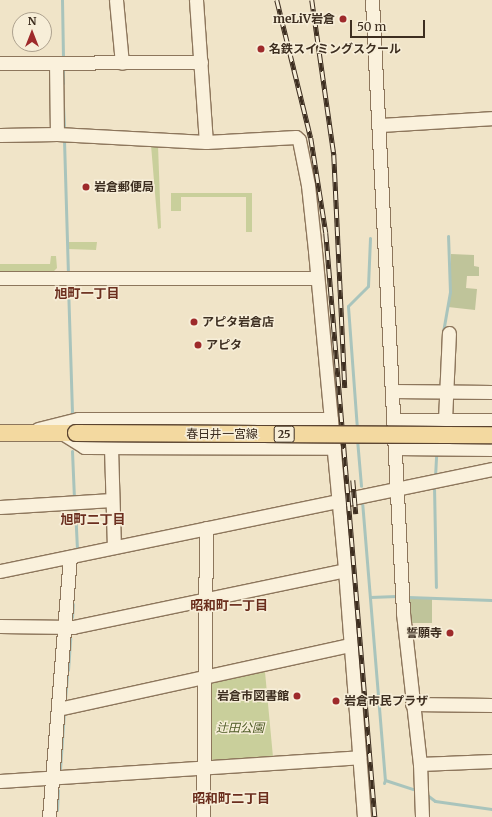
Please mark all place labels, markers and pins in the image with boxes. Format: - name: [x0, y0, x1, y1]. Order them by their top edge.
- place label: meLiV岩倉: [273, 12, 335, 26]
- marker: meLiV岩倉: [338, 14, 348, 24]
- place label: 名鉄スイミングスクール: [269, 42, 401, 56]
- marker: 名鉄スイミングスクール: [256, 44, 266, 54]
- place label: 岩倉郵便局: [94, 180, 154, 194]
- marker: 岩倉郵便局: [81, 182, 91, 192]
- place label: アピタ岩倉店: [202, 315, 274, 329]
- marker: アピタ岩倉店: [189, 317, 199, 327]
- place label: アピタ: [206, 338, 242, 352]
- marker: アピタ: [193, 340, 203, 350]
- place label: 誓願寺: [406, 626, 442, 640]
- marker: 誓願寺: [445, 628, 455, 638]
- place label: 岩倉市図書館: [217, 689, 289, 703]
- marker: 岩倉市図書館: [292, 691, 302, 701]
- place label: 岩倉市民プラザ: [344, 694, 428, 708]
- marker: 岩倉市民プラザ: [331, 696, 341, 706]

